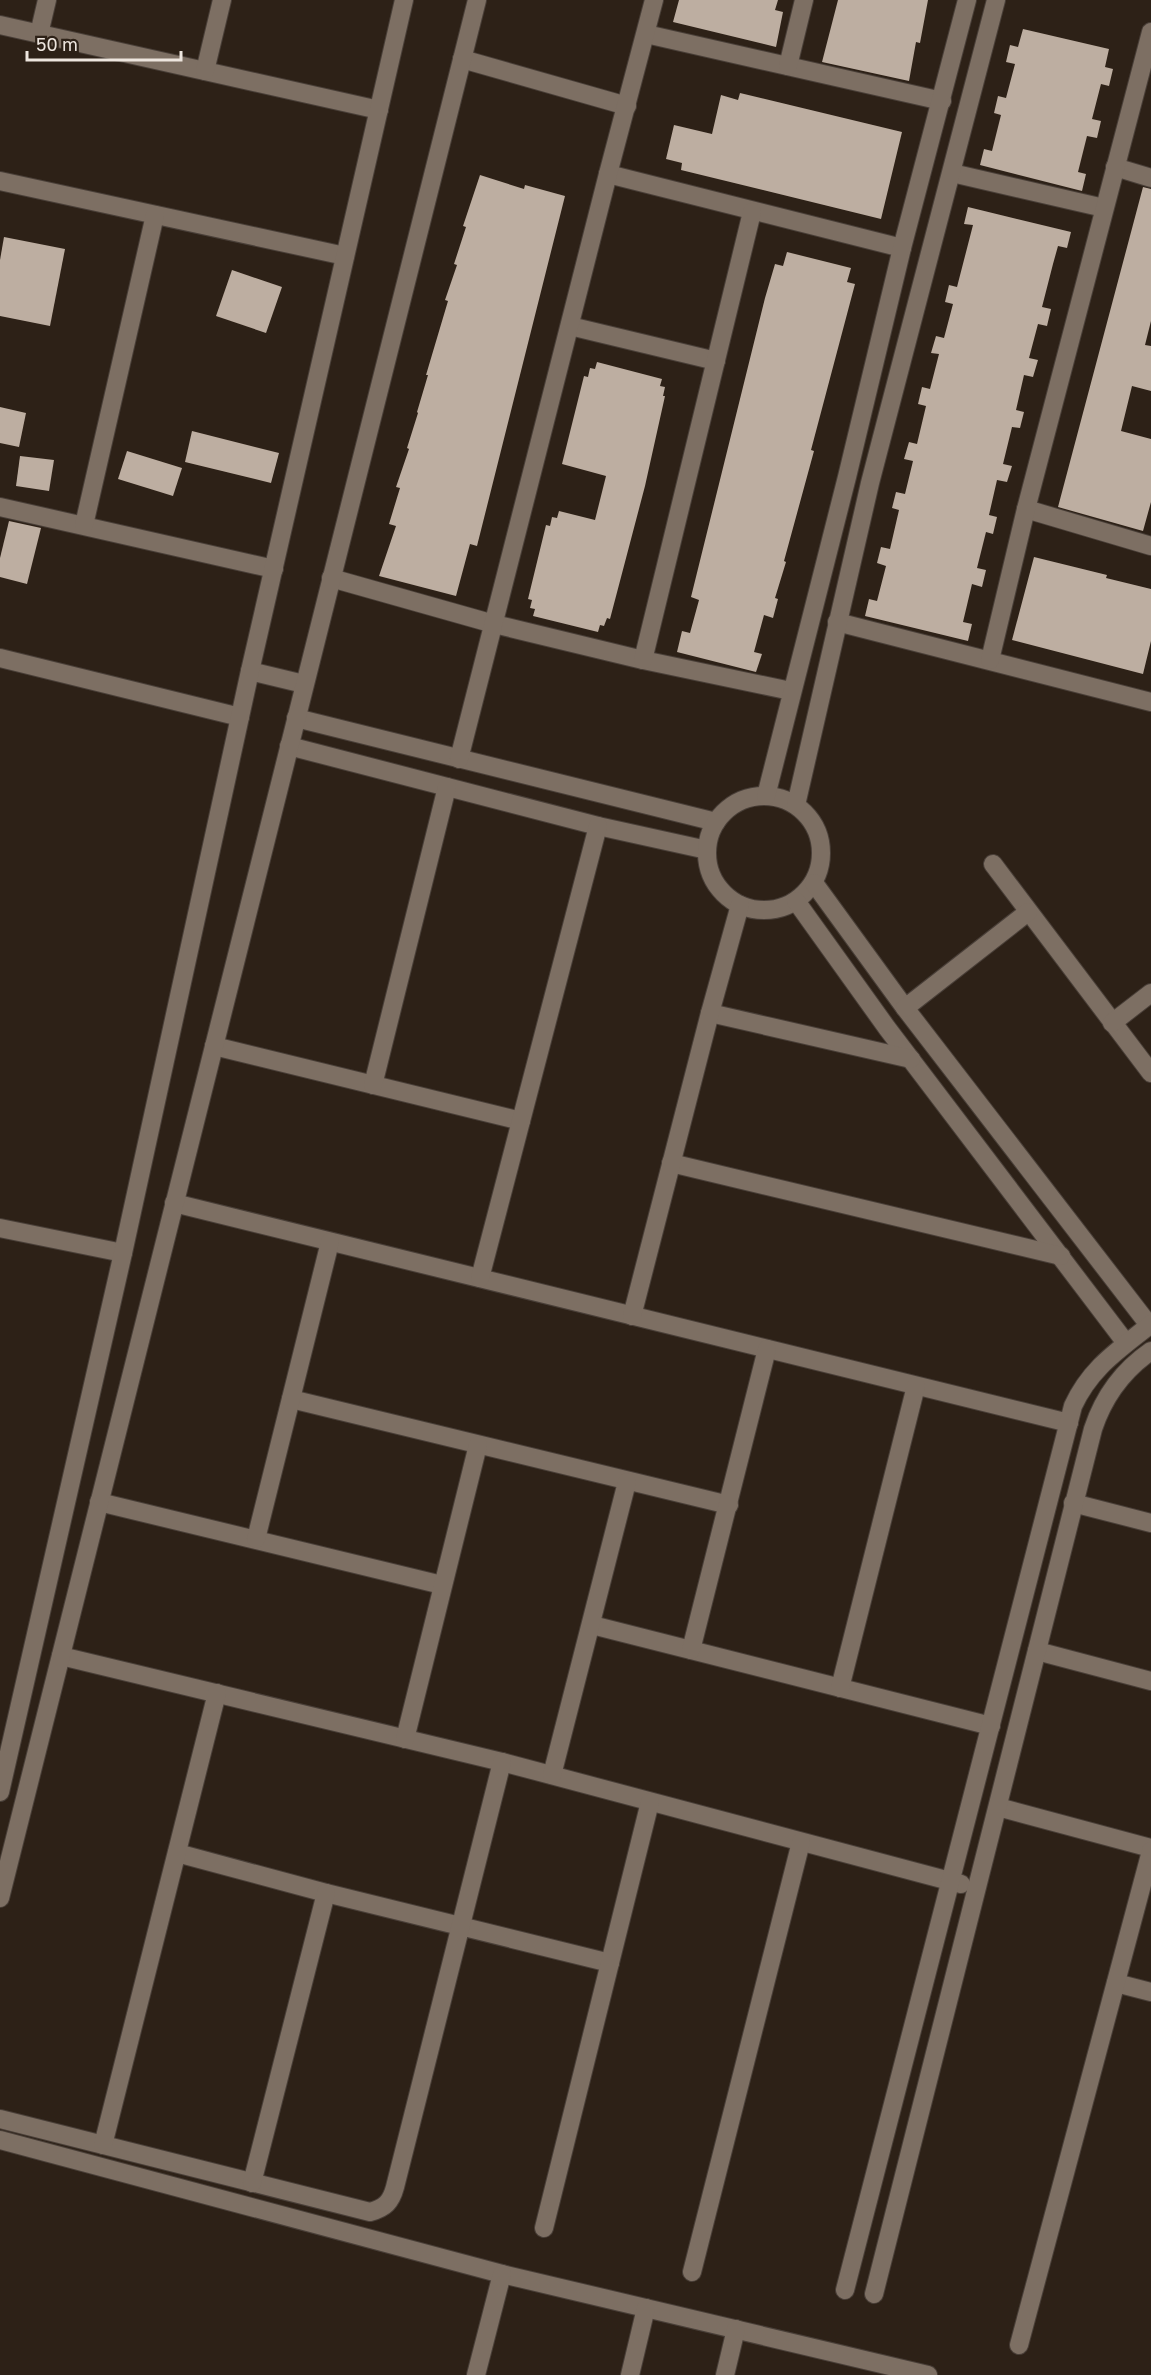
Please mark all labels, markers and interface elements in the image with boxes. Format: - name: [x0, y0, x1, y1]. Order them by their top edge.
- scale bar: [27, 24, 182, 62]
- text: 50 m: [36, 33, 78, 55]

